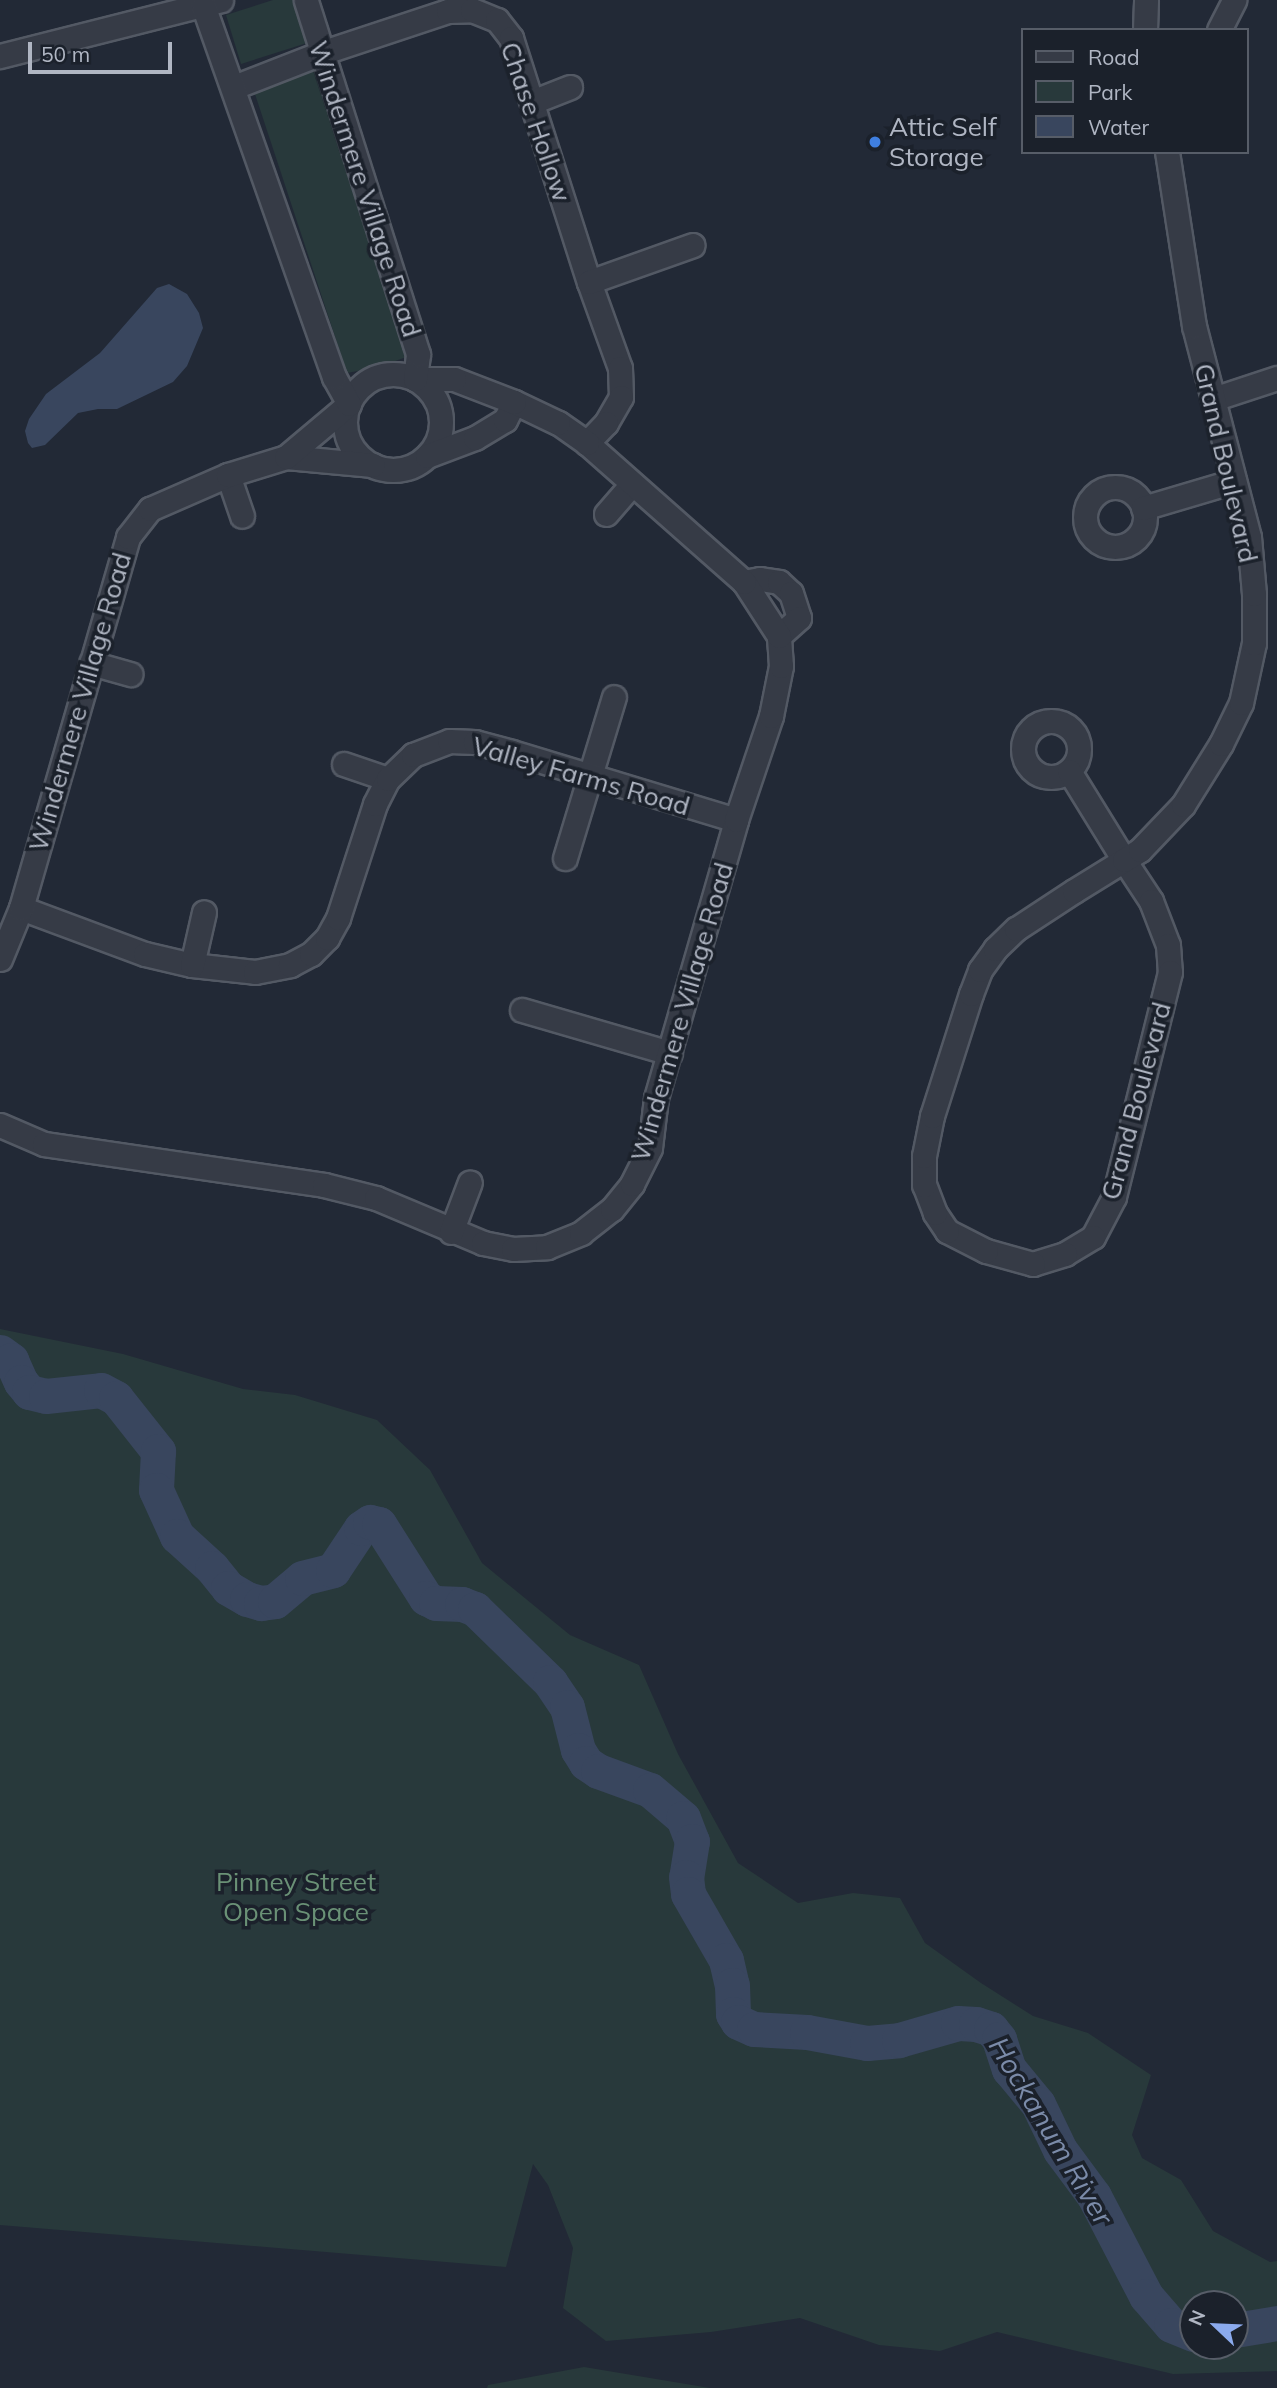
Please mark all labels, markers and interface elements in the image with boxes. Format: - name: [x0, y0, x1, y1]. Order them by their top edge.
- scale bar: [32, 28, 175, 72]
- legend: [1021, 28, 1249, 154]
- street label: Windermere Village Road: [302, 37, 428, 341]
- street label: Chase Hollow: [494, 38, 578, 206]
- text: 50 m: [41, 41, 90, 67]
- text: Road: [1088, 44, 1139, 70]
- text: Park: [1088, 79, 1132, 105]
- place label: Attic Self Storage: [889, 111, 997, 172]
- text: Water: [1088, 114, 1149, 140]
- marker: Attic Self Storage: [867, 134, 883, 150]
- street label: Grand Boulevard: [1188, 360, 1264, 566]
- street label: Windermere Village Road: [22, 549, 138, 855]
- street label: Valley Farms Road: [469, 730, 693, 822]
- street label: Windermere Village Road: [624, 859, 740, 1165]
- street label: Grand Boulevard: [1095, 999, 1177, 1203]
- park label: Pinney Street Open Space: [216, 1866, 376, 1927]
- water label: Hockanum River: [982, 2031, 1120, 2231]
- north arrow: [1179, 2290, 1249, 2360]
- text: N: [1183, 2306, 1210, 2329]

